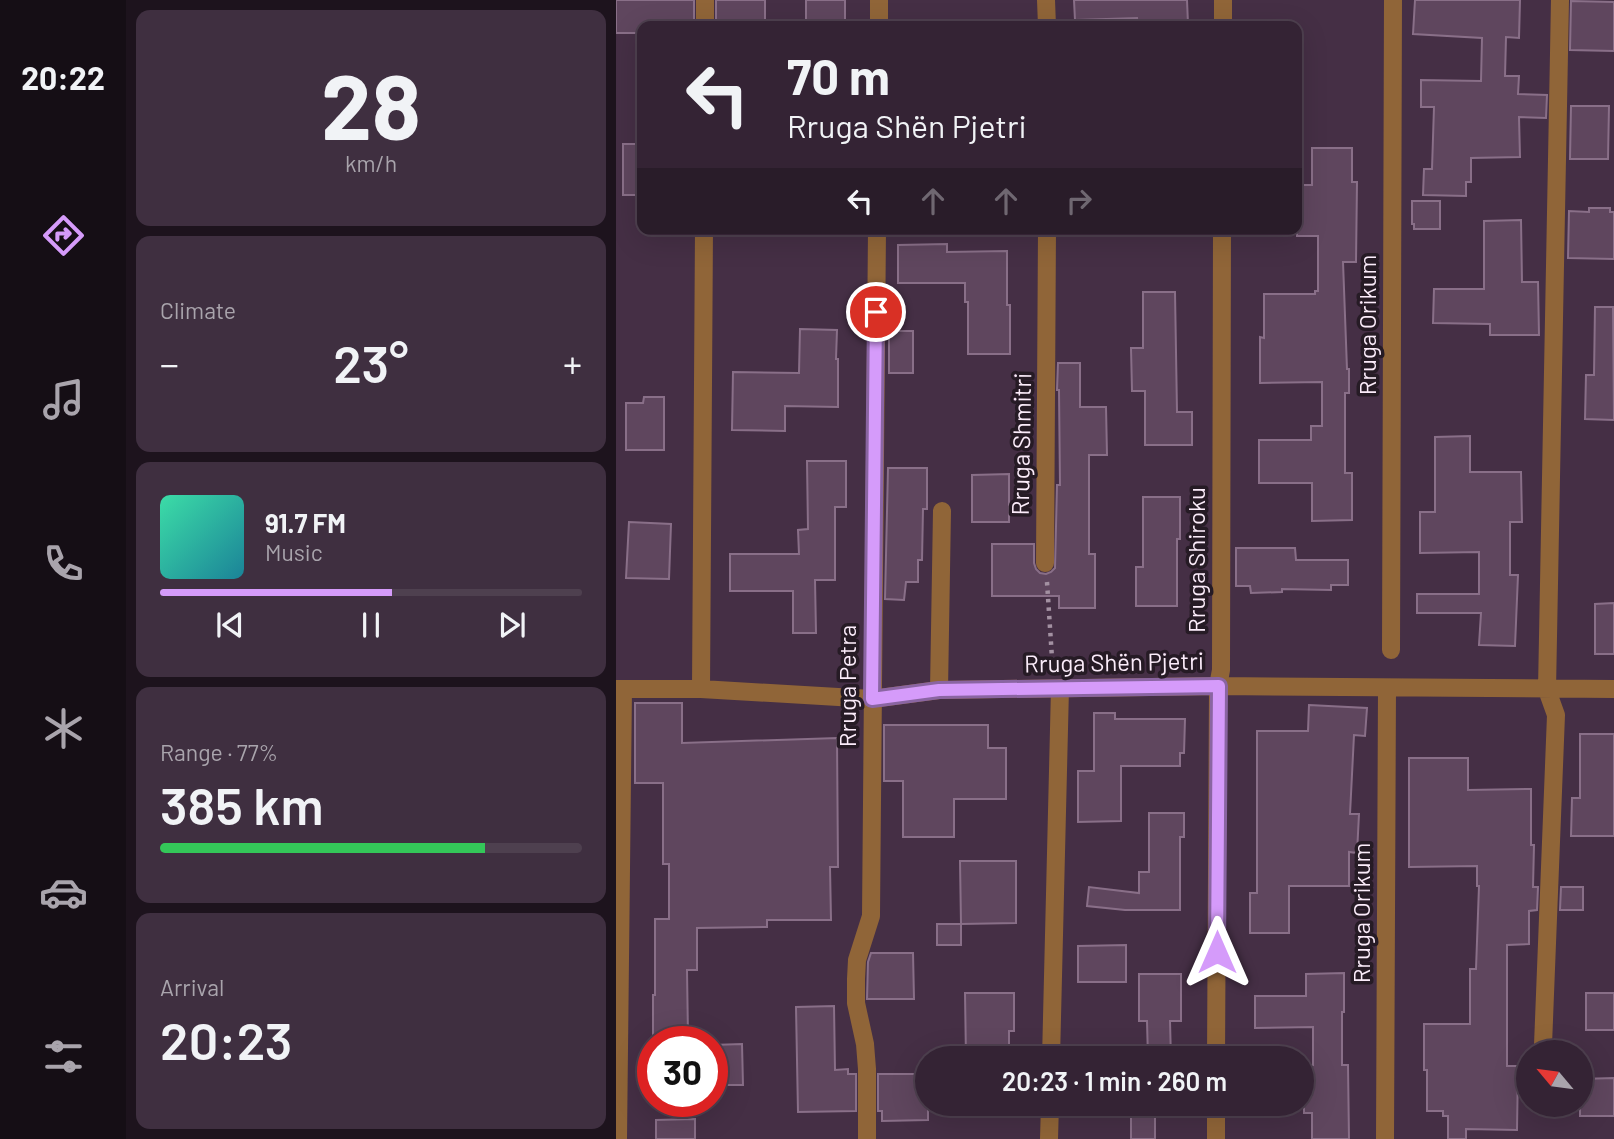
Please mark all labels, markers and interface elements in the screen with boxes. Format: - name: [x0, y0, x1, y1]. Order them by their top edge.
- text: 70 m: [787, 46, 890, 105]
- text: 28: [321, 49, 421, 158]
- icon: left: [672, 49, 763, 140]
- text: 20:22: [21, 58, 105, 96]
- text: Rruga Shën Pjetri: [787, 106, 1027, 144]
- text: km/h: [345, 149, 397, 177]
- icon: left: [841, 182, 879, 220]
- icon: ahead: [914, 182, 952, 220]
- icon: ahead: [987, 182, 1025, 220]
- icon: right: [1060, 182, 1098, 220]
- icon: directions: [39, 211, 88, 260]
- street label: Rruga Orikum: [1352, 255, 1381, 395]
- pin: [846, 282, 906, 342]
- icon: arrive: [857, 293, 895, 331]
- text: Climate: [160, 296, 236, 324]
- text: 23°: [333, 331, 409, 393]
- text: −: [160, 340, 179, 386]
- text: +: [563, 340, 582, 386]
- street label: Rruga Shmitri: [1005, 372, 1036, 516]
- icon: music: [39, 375, 88, 424]
- street label: Rruga Shiroku: [1181, 487, 1210, 633]
- text: 91.7 FM: [265, 507, 346, 538]
- text: Music: [265, 538, 323, 566]
- icon: phone: [39, 539, 88, 588]
- icon: previous: [211, 606, 249, 644]
- icon: pause: [352, 606, 390, 644]
- icon: next: [493, 606, 531, 644]
- street label: Rruga Petra: [832, 625, 861, 747]
- street label: Rruga Shën Pjetri: [1024, 645, 1204, 678]
- icon: climate: [39, 704, 88, 753]
- text: Range · 77%: [160, 738, 278, 766]
- text: 385 km: [160, 773, 324, 835]
- street label: Rruga Orikum: [1346, 843, 1375, 983]
- icon: car: [39, 868, 88, 917]
- position arrow: [1180, 915, 1254, 989]
- text: Arrival: [160, 973, 224, 1001]
- text: 20:23: [160, 1008, 292, 1070]
- speed limit sign: 30: [637, 1026, 728, 1117]
- icon: filters: [39, 1032, 88, 1081]
- north arrow: [1516, 1040, 1592, 1116]
- map controls: [1516, 1040, 1593, 1117]
- text: 20:23 · 1 min · 260 m: [1002, 1065, 1227, 1096]

